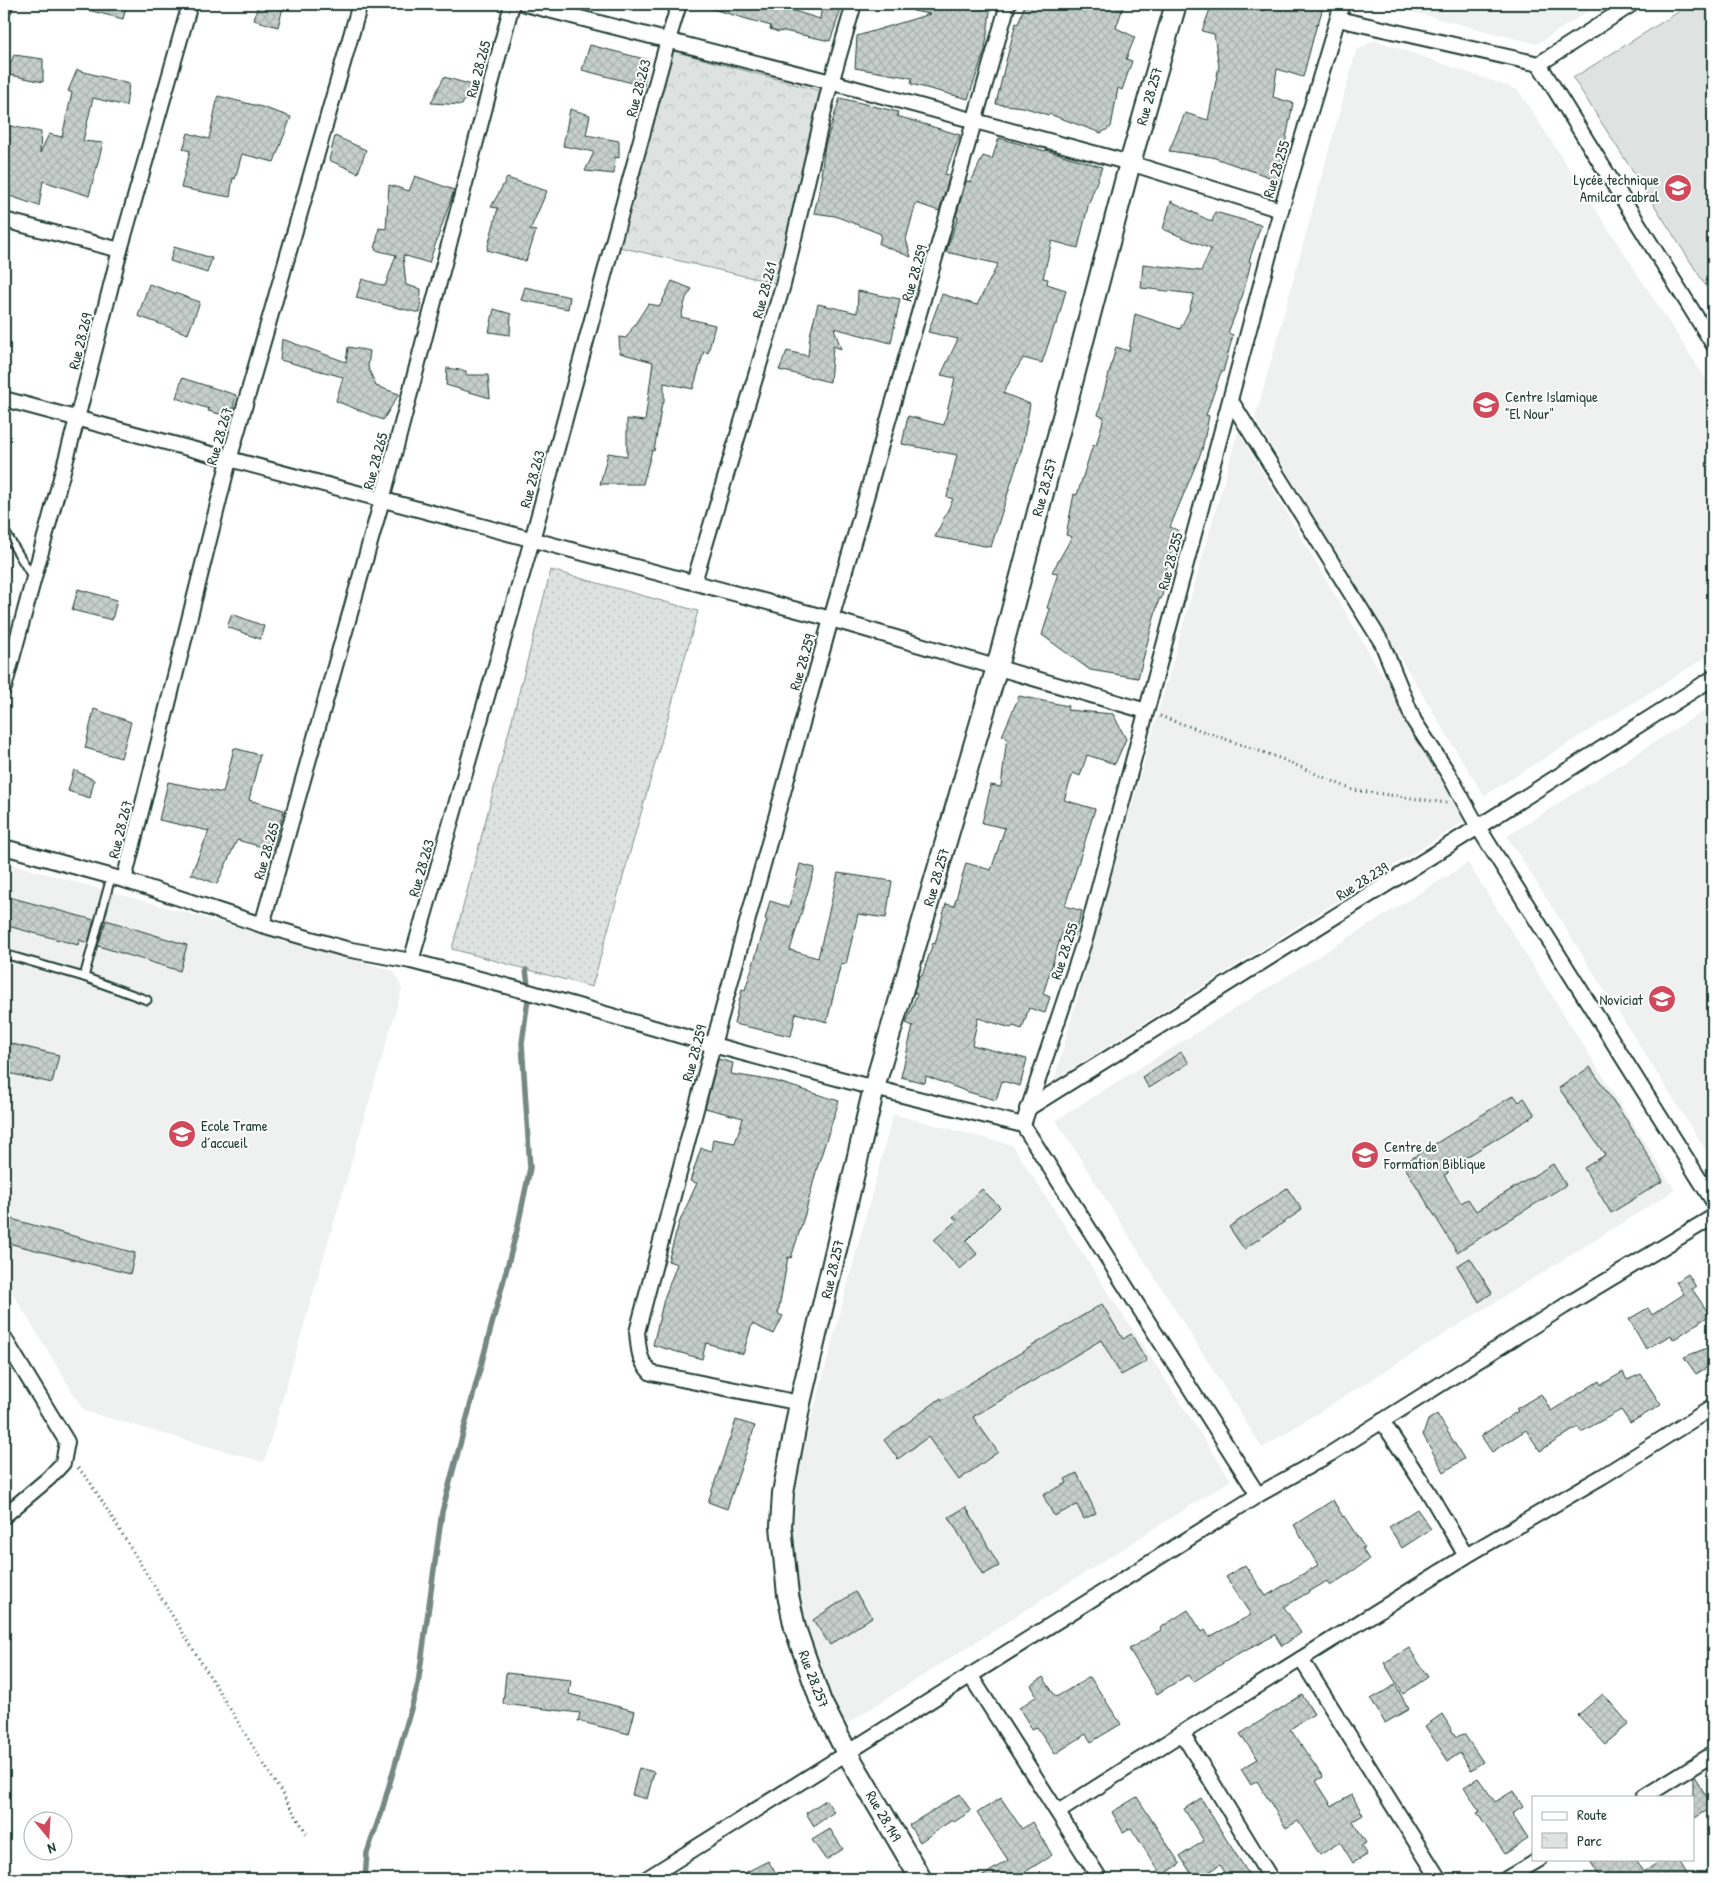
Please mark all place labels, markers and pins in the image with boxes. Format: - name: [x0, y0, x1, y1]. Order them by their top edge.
- place label: Lycée technique Amilcar cabral: [1574, 169, 1659, 207]
- school or university icon: Lycée technique Amilcar cabral: [1663, 173, 1693, 203]
- place label: Centre Islamique "El Nour": [1505, 386, 1598, 424]
- school or university icon: Centre Islamique "El Nour": [1471, 390, 1501, 420]
- school or university icon: Noviciat: [1647, 984, 1677, 1014]
- place label: Noviciat: [1599, 989, 1644, 1010]
- place label: Ecole Trame d´accueil: [201, 1115, 268, 1153]
- school or university icon: Ecole Trame d´accueil: [167, 1119, 197, 1149]
- place label: Centre de Formation Biblique: [1383, 1136, 1486, 1174]
- school or university icon: Centre de Formation Biblique: [1350, 1140, 1380, 1170]

